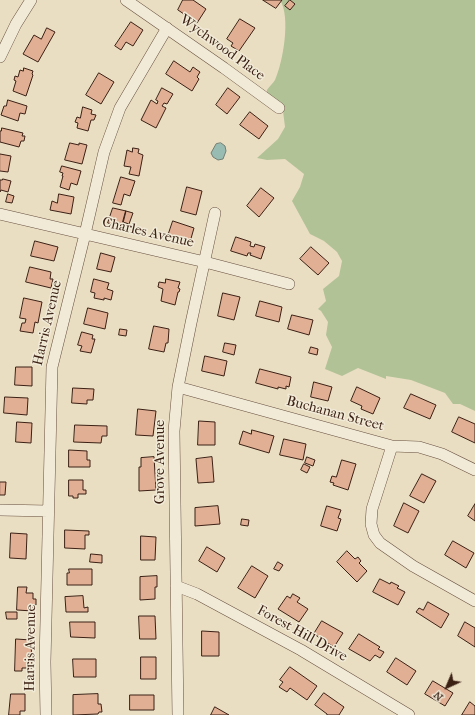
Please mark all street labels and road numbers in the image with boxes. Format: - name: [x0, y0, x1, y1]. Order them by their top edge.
- street label: Wychwood Place: [176, 11, 268, 85]
- street label: Charles Avenue: [100, 214, 196, 252]
- street label: Harris Avenue: [30, 279, 66, 367]
- street label: Buchanan Street: [284, 393, 386, 435]
- street label: Grove Avenue: [153, 420, 169, 504]
- street label: Forest Hill Drive: [254, 602, 350, 666]
- street label: Harris Avenue: [22, 604, 40, 692]

